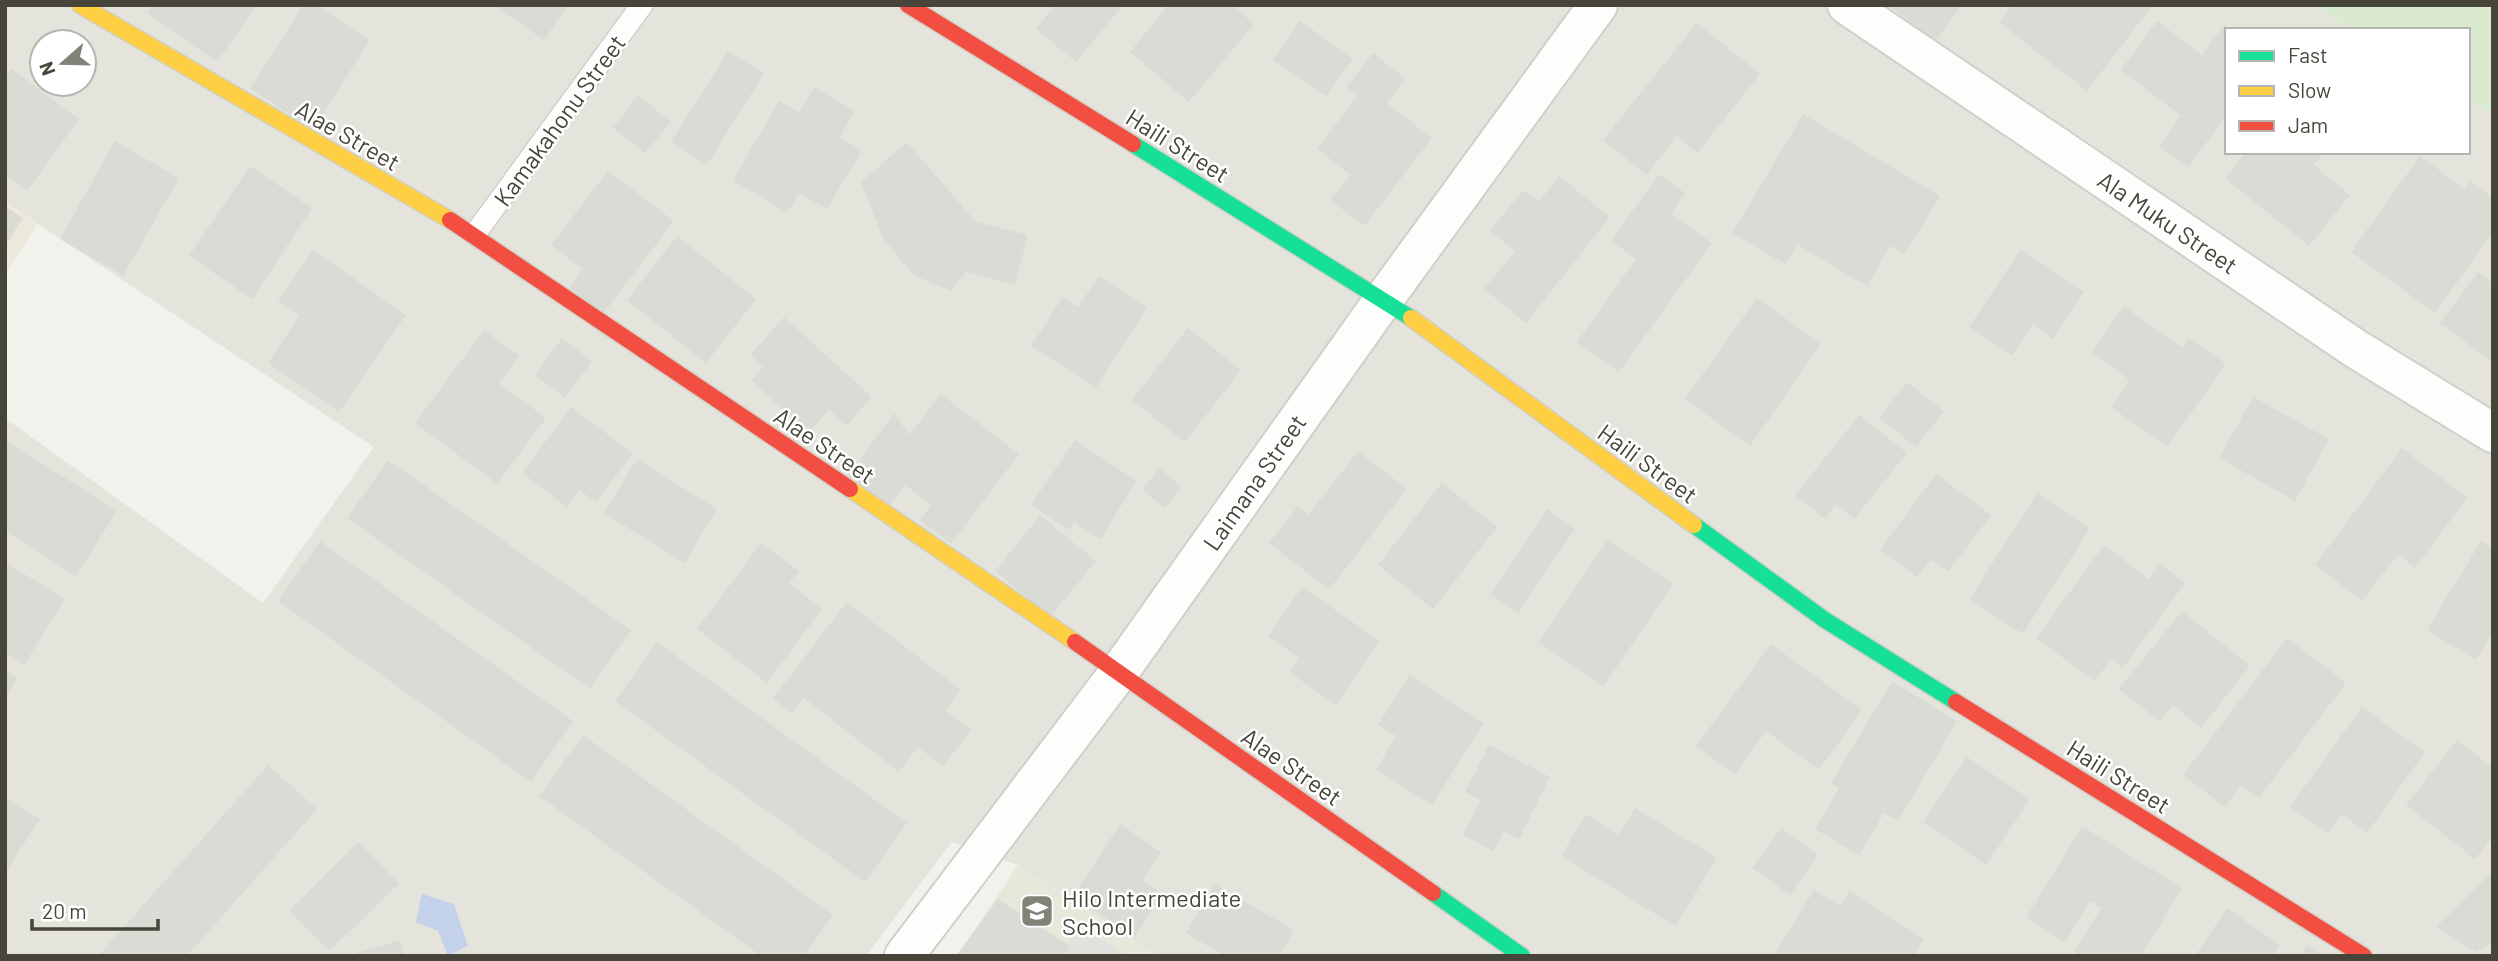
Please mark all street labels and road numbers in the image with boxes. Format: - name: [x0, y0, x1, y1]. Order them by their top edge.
- street label: Kamakahonu Street: [487, 29, 631, 211]
- street label: Alae Street: [291, 94, 405, 176]
- street label: Haili Street: [1121, 102, 1235, 188]
- street label: Ala Muku Street: [2093, 165, 2243, 279]
- street label: Alae Street: [769, 401, 881, 489]
- street label: Laimana Street: [1196, 408, 1312, 556]
- street label: Haili Street: [1593, 417, 1703, 509]
- street label: Alae Street: [1236, 721, 1348, 811]
- street label: Haili Street: [2062, 733, 2176, 819]

